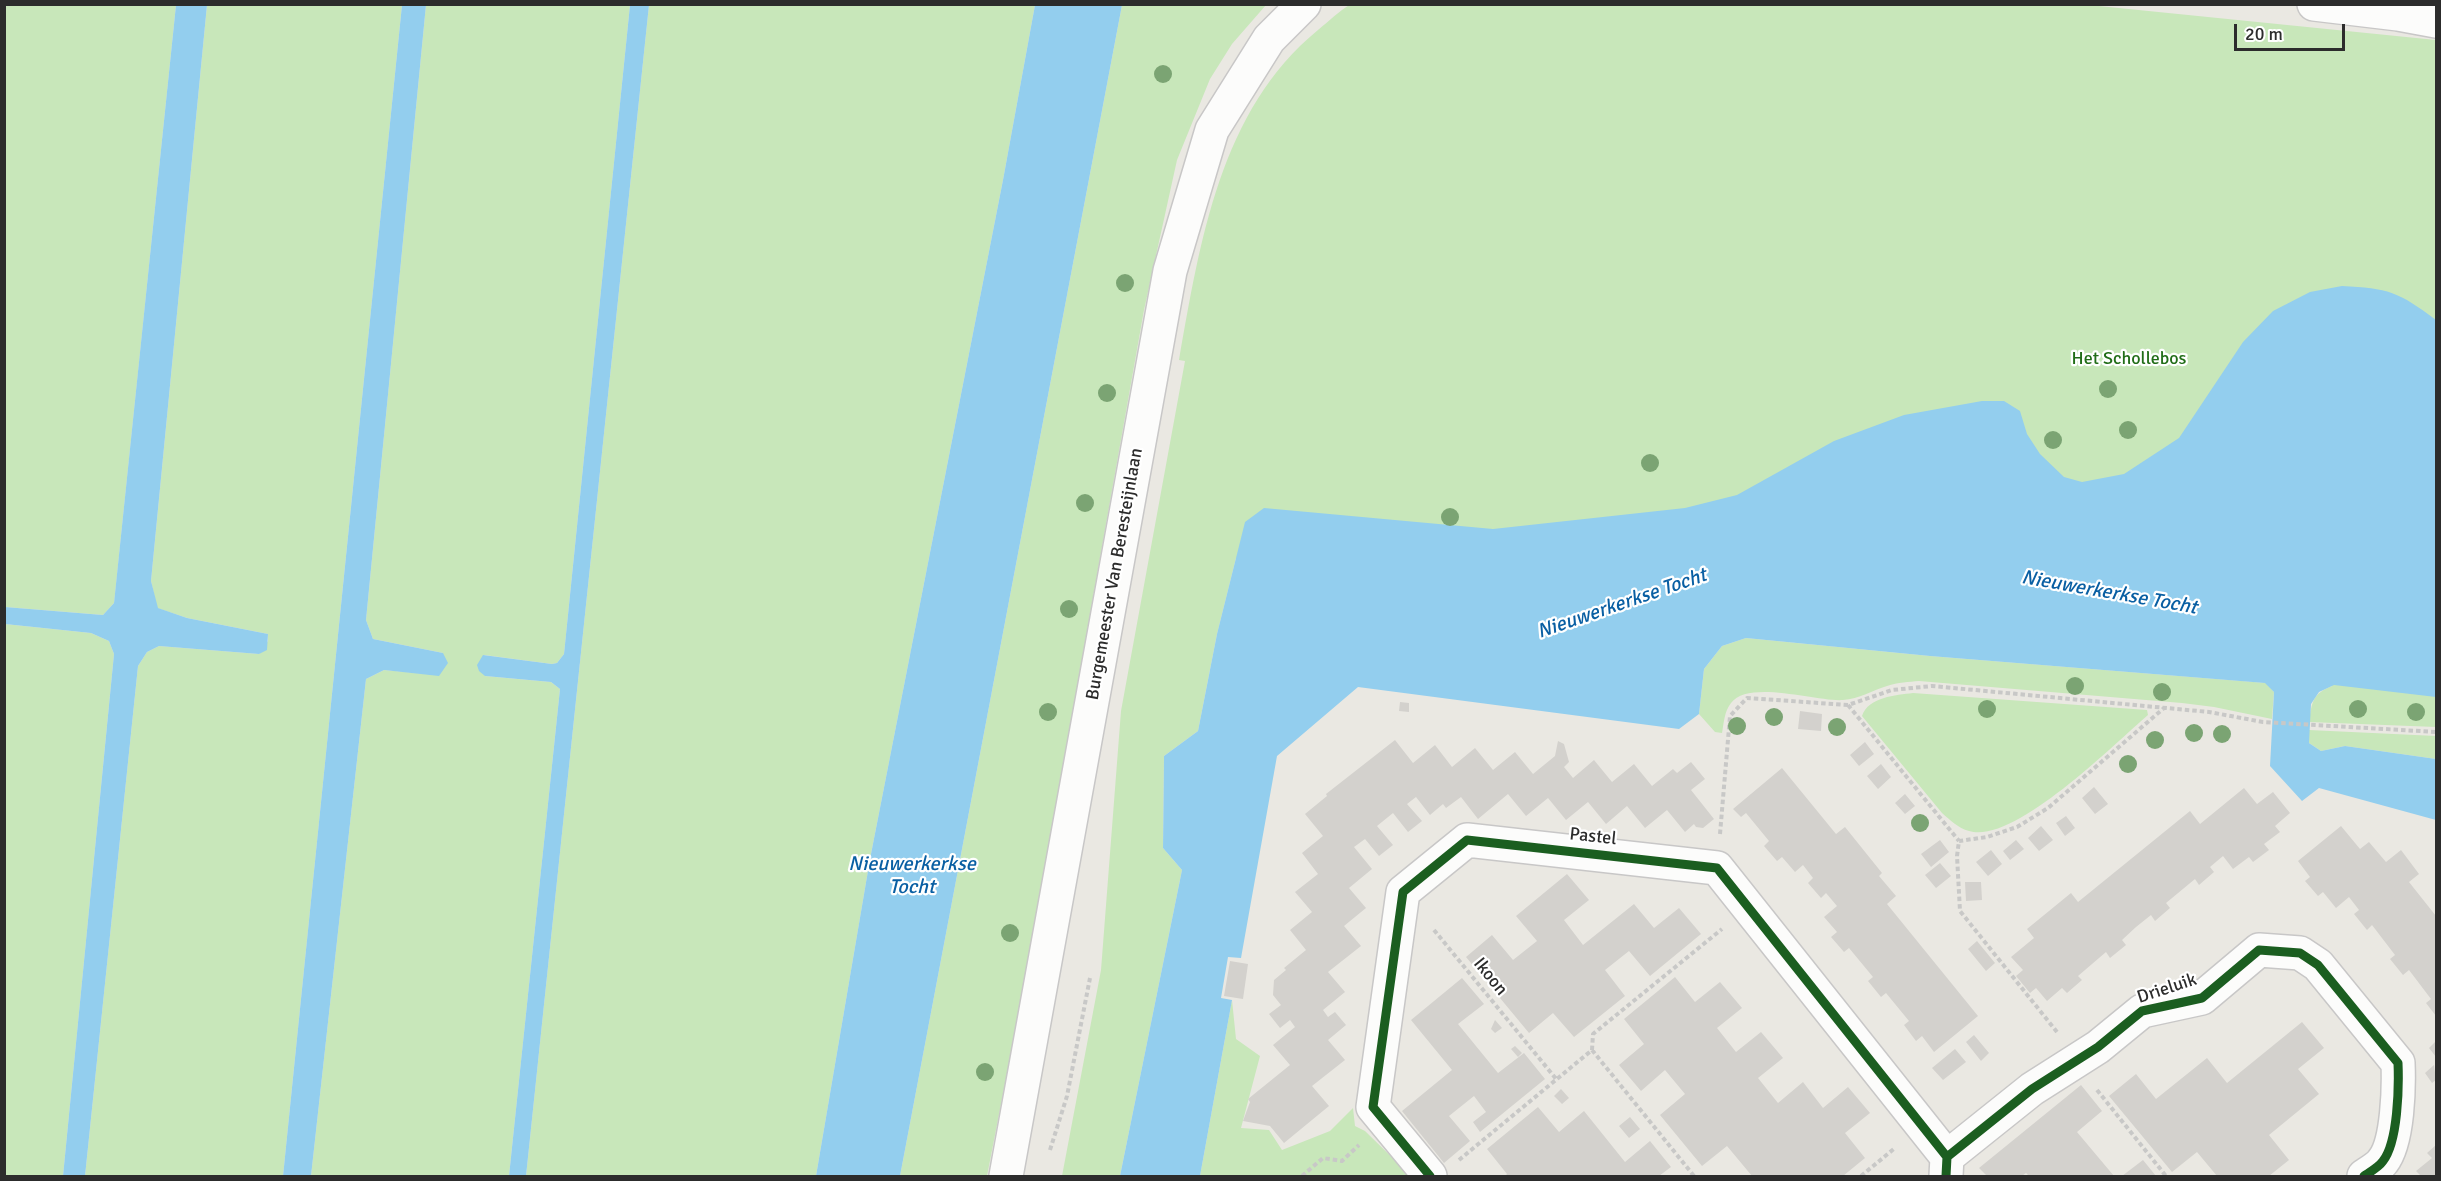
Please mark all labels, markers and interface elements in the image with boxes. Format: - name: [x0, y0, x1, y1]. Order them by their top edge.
- scale bar: [2237, 12, 2348, 50]
- text: 20 m: [2245, 23, 2283, 45]
- park label: Het Schollebos: [2072, 348, 2186, 370]
- street label: Burgemeester Van Beresteijnlaan: [1082, 446, 1148, 702]
- water label: Nieuwerkerkse Tocht: [1534, 564, 1710, 644]
- water label: Nieuwerkerkse Tocht: [2019, 566, 2199, 620]
- street label: Pastel: [1568, 824, 1618, 850]
- water label: Nieuwerkerkse Tocht: [848, 853, 976, 900]
- street label: Ikoon: [1468, 954, 1512, 1000]
- street label: Drieluik: [2135, 969, 2199, 1009]

